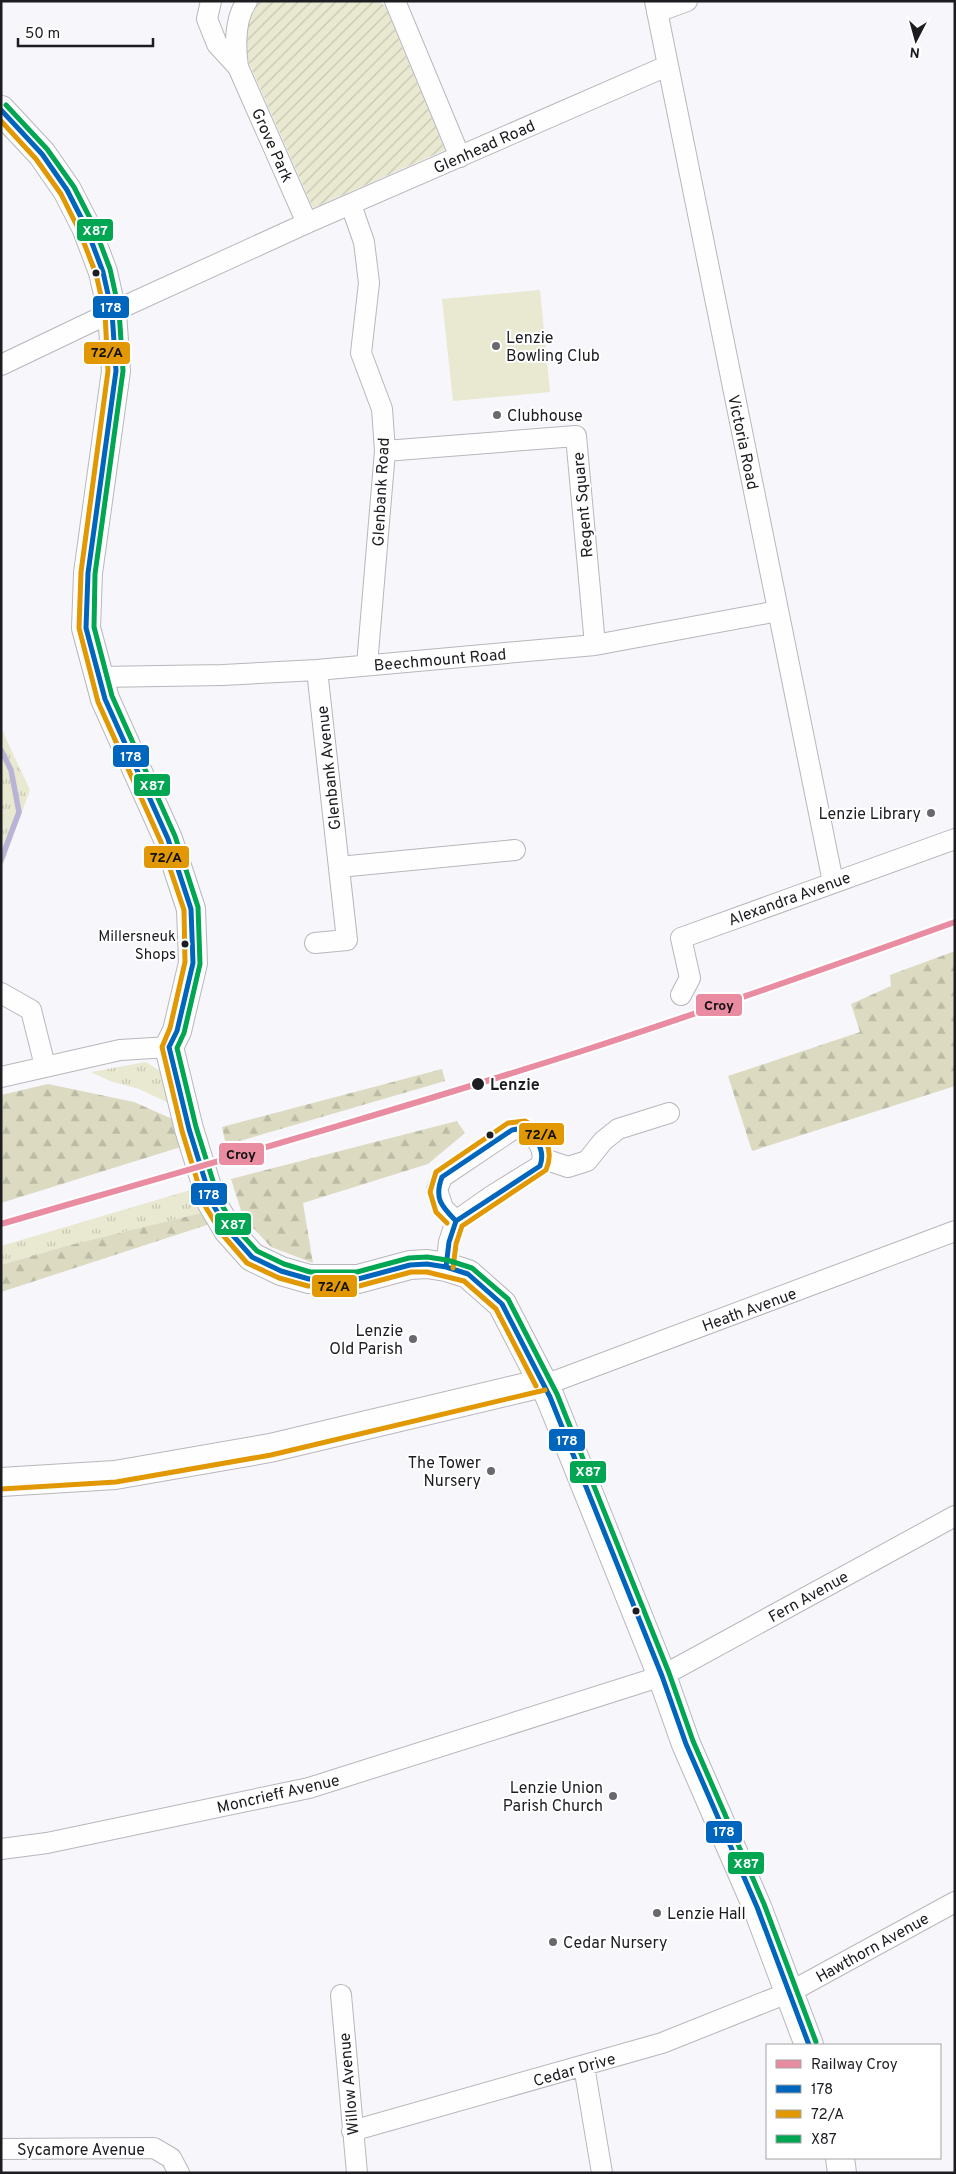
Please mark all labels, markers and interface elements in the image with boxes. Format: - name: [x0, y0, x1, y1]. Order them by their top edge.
- scale bar: [18, 15, 152, 47]
- north arrow: [891, 15, 941, 65]
- text: 50 m: [25, 25, 60, 44]
- text: N: [909, 42, 921, 60]
- street label: Grove Park: [246, 106, 296, 186]
- street label: Glenhead Road: [431, 116, 539, 179]
- line badge: X87: [76, 218, 114, 242]
- text: X87: [82, 223, 108, 240]
- unlabelled marker: [91, 268, 101, 278]
- line badge: 178: [92, 295, 130, 319]
- text: 178: [100, 300, 122, 317]
- place label: Lenzie Bowling Club: [506, 329, 600, 367]
- marker: Lenzie Bowling Club: [490, 340, 502, 352]
- line badge: 72/A: [83, 341, 131, 365]
- text: 72/A: [91, 345, 123, 362]
- street label: Victoria Road: [722, 393, 762, 492]
- place label: Clubhouse: [507, 407, 583, 427]
- marker: Clubhouse: [491, 409, 503, 421]
- street label: Glenbank Road: [369, 437, 395, 547]
- street label: Regent Square: [569, 451, 599, 558]
- street label: Beechmount Road: [373, 645, 507, 677]
- street label: Glenbank Avenue: [314, 705, 346, 831]
- line badge: 178: [112, 744, 150, 768]
- text: 178: [120, 749, 142, 766]
- line badge: X87: [133, 773, 171, 797]
- text: X87: [139, 778, 165, 795]
- place label: Lenzie Library: [818, 805, 921, 825]
- marker: Lenzie Library: [925, 807, 937, 819]
- line badge: 72/A: [143, 845, 190, 869]
- text: 72/A: [150, 850, 182, 867]
- street label: Alexandra Avenue: [726, 868, 854, 931]
- place label: Millersneuk Shops: [98, 928, 176, 965]
- marker: Millersneuk Shops: [180, 939, 190, 949]
- line badge: Croy: [695, 993, 743, 1017]
- text: Croy: [704, 998, 734, 1015]
- marker: Lenzie: [470, 1076, 486, 1092]
- place label: Lenzie: [490, 1076, 540, 1096]
- line badge: 72/A: [518, 1122, 565, 1146]
- text: 72/A: [525, 1127, 557, 1144]
- unlabelled marker: [485, 1130, 495, 1140]
- line badge: Croy: [218, 1142, 265, 1166]
- text: Croy: [226, 1147, 256, 1164]
- line badge: 178: [190, 1182, 228, 1206]
- text: 178: [198, 1187, 220, 1204]
- line badge: X87: [214, 1212, 252, 1236]
- text: X87: [220, 1217, 246, 1234]
- line badge: 72/A: [311, 1274, 358, 1298]
- text: 72/A: [318, 1279, 350, 1296]
- street label: Heath Avenue: [700, 1285, 800, 1337]
- place label: Lenzie Old Parish: [329, 1322, 403, 1360]
- marker: Lenzie Old Parish: [407, 1333, 419, 1345]
- line badge: 178: [548, 1428, 586, 1452]
- text: 178: [556, 1433, 578, 1450]
- place label: The Tower Nursery: [408, 1454, 481, 1492]
- line badge: X87: [569, 1460, 607, 1484]
- text: X87: [575, 1464, 601, 1481]
- marker: The Tower Nursery: [485, 1465, 497, 1477]
- street label: Fern Avenue: [766, 1568, 852, 1628]
- unlabelled marker: [631, 1606, 641, 1616]
- street label: Moncrieff Avenue: [215, 1771, 342, 1819]
- place label: Lenzie Union Parish Church: [503, 1779, 603, 1817]
- marker: Lenzie Union Parish Church: [607, 1790, 619, 1802]
- line badge: 178: [705, 1820, 743, 1844]
- text: 178: [713, 1824, 735, 1841]
- line badge: X87: [727, 1851, 765, 1875]
- text: X87: [733, 1856, 759, 1873]
- place label: Lenzie Hall: [667, 1905, 746, 1925]
- marker: Lenzie Hall: [651, 1907, 663, 1919]
- street label: Hawthorn Avenue: [813, 1909, 933, 1988]
- place label: Cedar Nursery: [563, 1934, 667, 1954]
- marker: Cedar Nursery: [547, 1936, 559, 1948]
- street label: Willow Avenue: [336, 2032, 364, 2136]
- legend: [766, 2044, 941, 2159]
- street label: Cedar Drive: [531, 2050, 618, 2092]
- text: Railway Croy: [811, 2056, 898, 2075]
- text: 178: [811, 2081, 833, 2100]
- text: 72/A: [811, 2106, 844, 2125]
- text: X87: [811, 2131, 837, 2150]
- street label: Sycamore Avenue: [17, 2141, 145, 2161]

